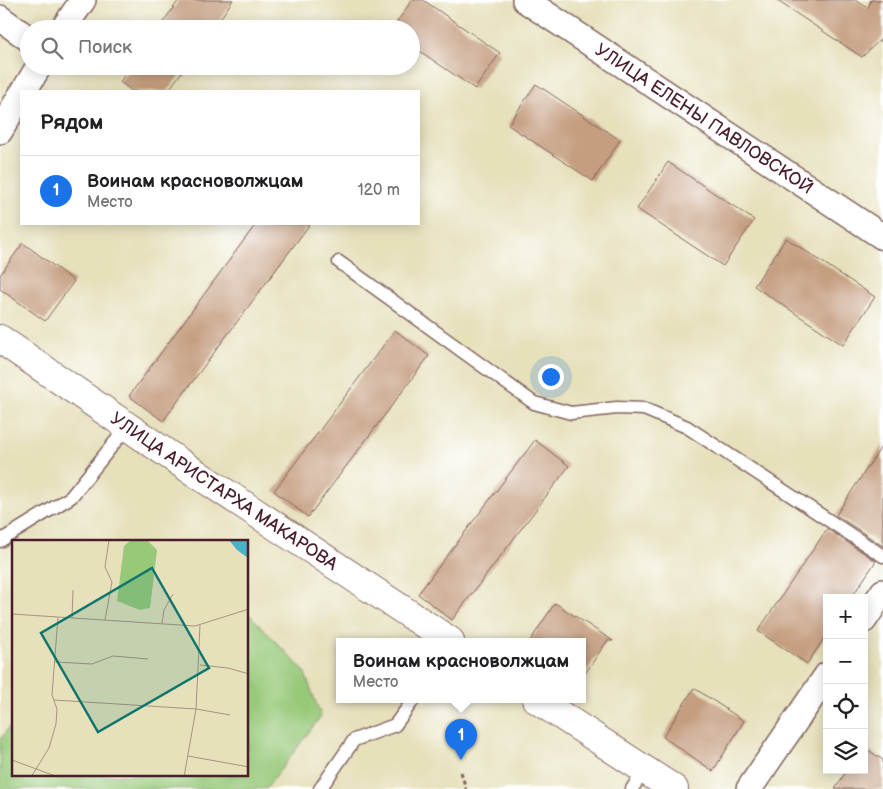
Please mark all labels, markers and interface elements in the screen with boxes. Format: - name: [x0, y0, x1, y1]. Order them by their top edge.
- search box: [20, 20, 420, 75]
- icon: search: [38, 34, 66, 62]
- text: Поиск: [78, 36, 132, 59]
- street label: УЛИЦА ЕЛЕНЫ ПАВЛОВСКОЙ: [591, 39, 817, 199]
- text: Рядом: [40, 110, 103, 135]
- text: Воинам красноволжцам: [87, 170, 303, 193]
- text: 1: [53, 181, 59, 200]
- text: 120 m: [357, 181, 400, 200]
- text: Место: [87, 193, 133, 212]
- your location: [538, 364, 564, 390]
- street label: УЛИЦА АРИСТАРХА МАКАРОВА: [106, 408, 342, 575]
- inset map: [12, 540, 249, 776]
- map controls: [823, 594, 868, 774]
- button: +: [823, 594, 868, 639]
- popup: [336, 638, 586, 703]
- button: −: [823, 639, 868, 684]
- text: Воинам красноволжцам: [353, 650, 569, 673]
- text: Место: [353, 673, 398, 692]
- button: locate: [823, 684, 868, 729]
- pin: 1: [445, 719, 477, 760]
- button: layers: [823, 729, 868, 774]

